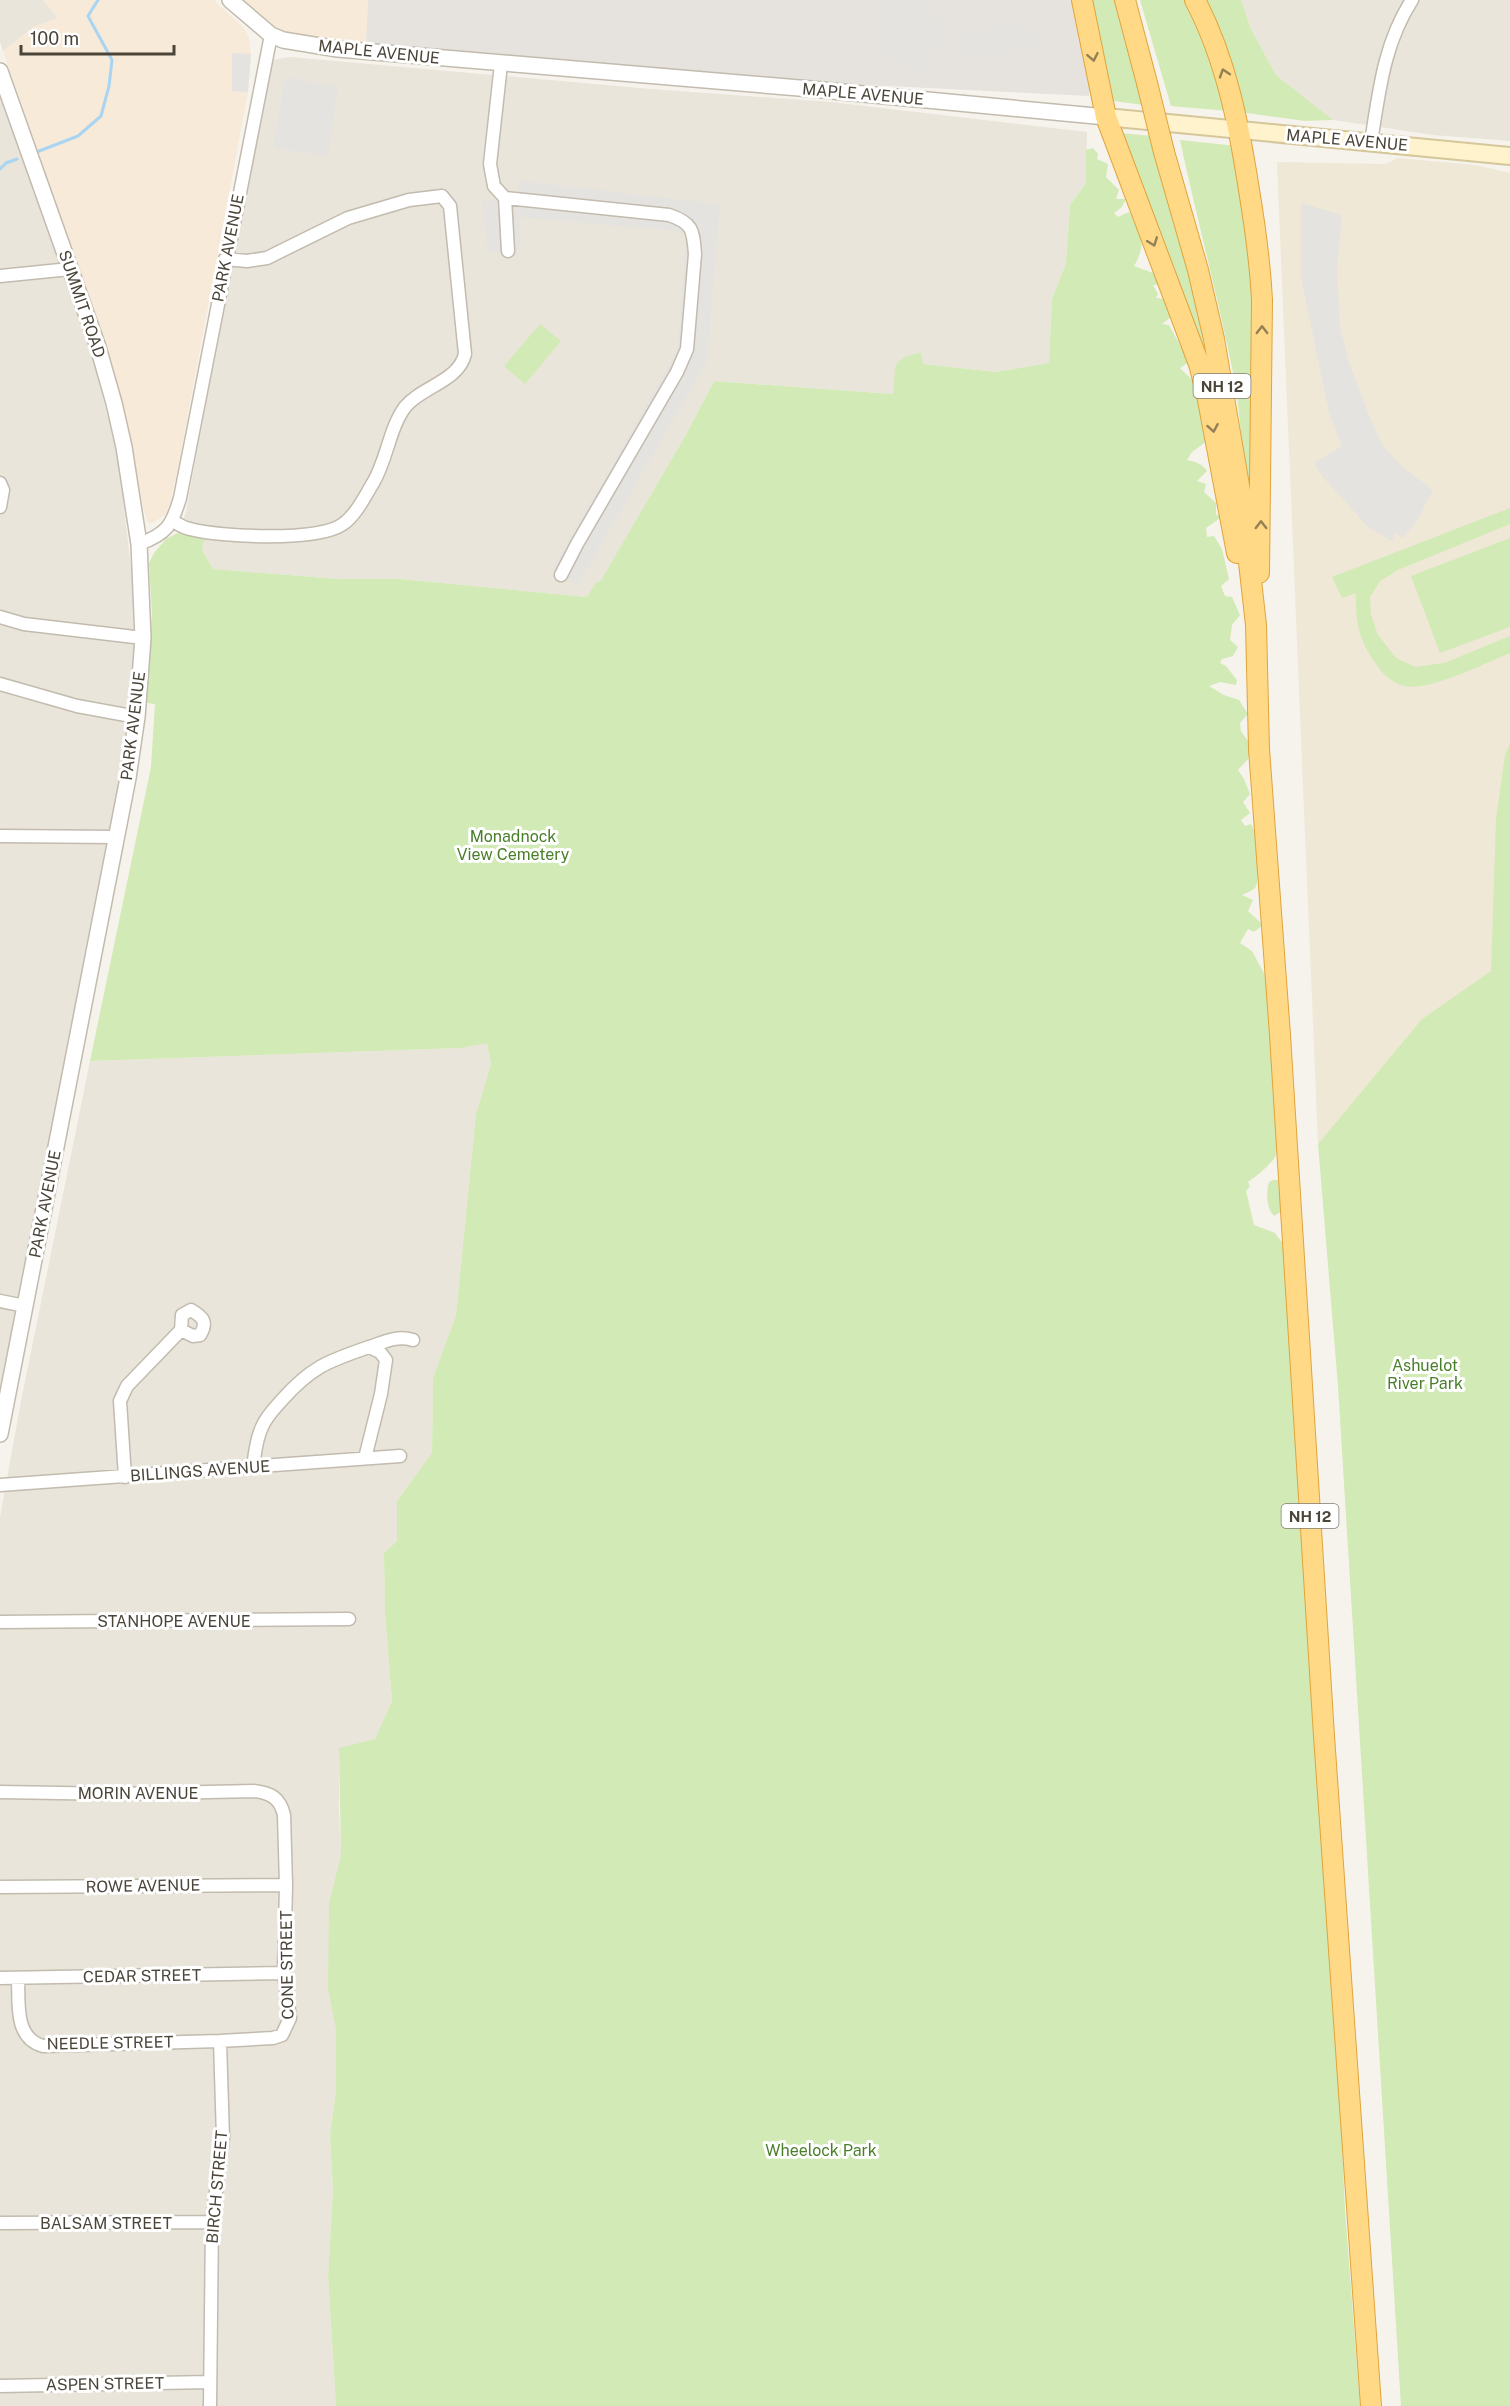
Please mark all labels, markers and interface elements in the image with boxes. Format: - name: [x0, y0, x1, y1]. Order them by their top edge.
- scale bar: [21, 18, 174, 56]
- text: 100 m: [30, 28, 79, 49]
- street label: MAPLE AVENUE: [317, 36, 441, 68]
- one-way arrow: [1086, 52, 1099, 62]
- one-way arrow: [1219, 68, 1231, 79]
- street label: MAPLE AVENUE: [801, 79, 925, 109]
- street label: MAPLE AVENUE: [1285, 125, 1409, 155]
- street label: PARK AVENUE: [208, 192, 248, 304]
- one-way arrow: [1146, 237, 1159, 247]
- street label: SUMMIT ROAD: [55, 248, 109, 360]
- one-way arrow: [1256, 325, 1268, 334]
- road number: NH 12: [1194, 374, 1250, 398]
- one-way arrow: [1206, 422, 1219, 432]
- one-way arrow: [1255, 520, 1267, 529]
- street label: PARK AVENUE: [117, 670, 149, 782]
- park label: Monadnock View Cemetery: [457, 827, 570, 864]
- street label: PARK AVENUE: [25, 1148, 65, 1260]
- park label: Ashuelot River Park: [1387, 1356, 1463, 1393]
- street label: BILLINGS AVENUE: [129, 1457, 271, 1485]
- road number: NH 12: [1282, 1504, 1338, 1528]
- street label: STANHOPE AVENUE: [97, 1612, 251, 1631]
- street label: MORIN AVENUE: [78, 1784, 198, 1803]
- street label: ROWE AVENUE: [85, 1876, 201, 1896]
- street label: CONE STREET: [277, 1910, 297, 2020]
- street label: CEDAR STREET: [83, 1965, 202, 1987]
- street label: NEEDLE STREET: [46, 2032, 174, 2054]
- street label: BIRCH STREET: [203, 2129, 231, 2244]
- park label: Wheelock Park: [765, 2141, 877, 2160]
- street label: BALSAM STREET: [40, 2214, 172, 2233]
- street label: ASPEN STREET: [46, 2373, 165, 2395]

